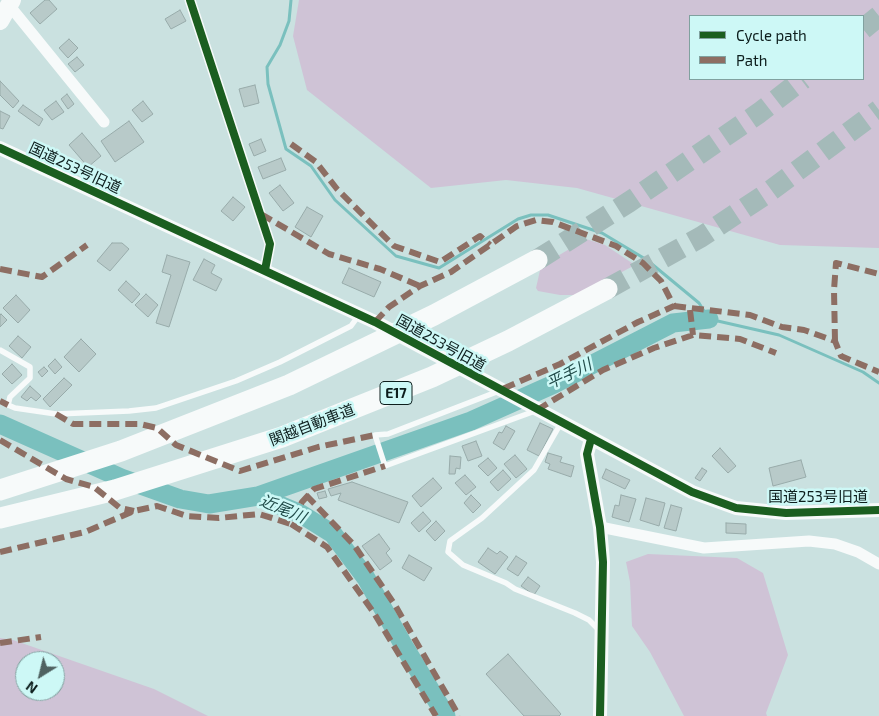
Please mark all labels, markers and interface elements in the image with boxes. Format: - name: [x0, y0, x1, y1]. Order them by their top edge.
- legend: [689, 15, 864, 80]
- text: Cycle path: [736, 26, 807, 44]
- text: Path: [736, 51, 767, 69]
- street label: 国道253号旧道: [26, 139, 124, 197]
- street label: 国道253号旧道: [393, 311, 489, 375]
- water label: 平手川: [543, 355, 595, 393]
- road number: E17: [380, 382, 412, 404]
- street label: 関越自動車道: [267, 400, 357, 450]
- street label: 国道253号旧道: [768, 488, 868, 506]
- water label: 近尾川: [257, 491, 309, 527]
- north arrow: [15, 651, 65, 701]
- text: N: [22, 678, 41, 698]

